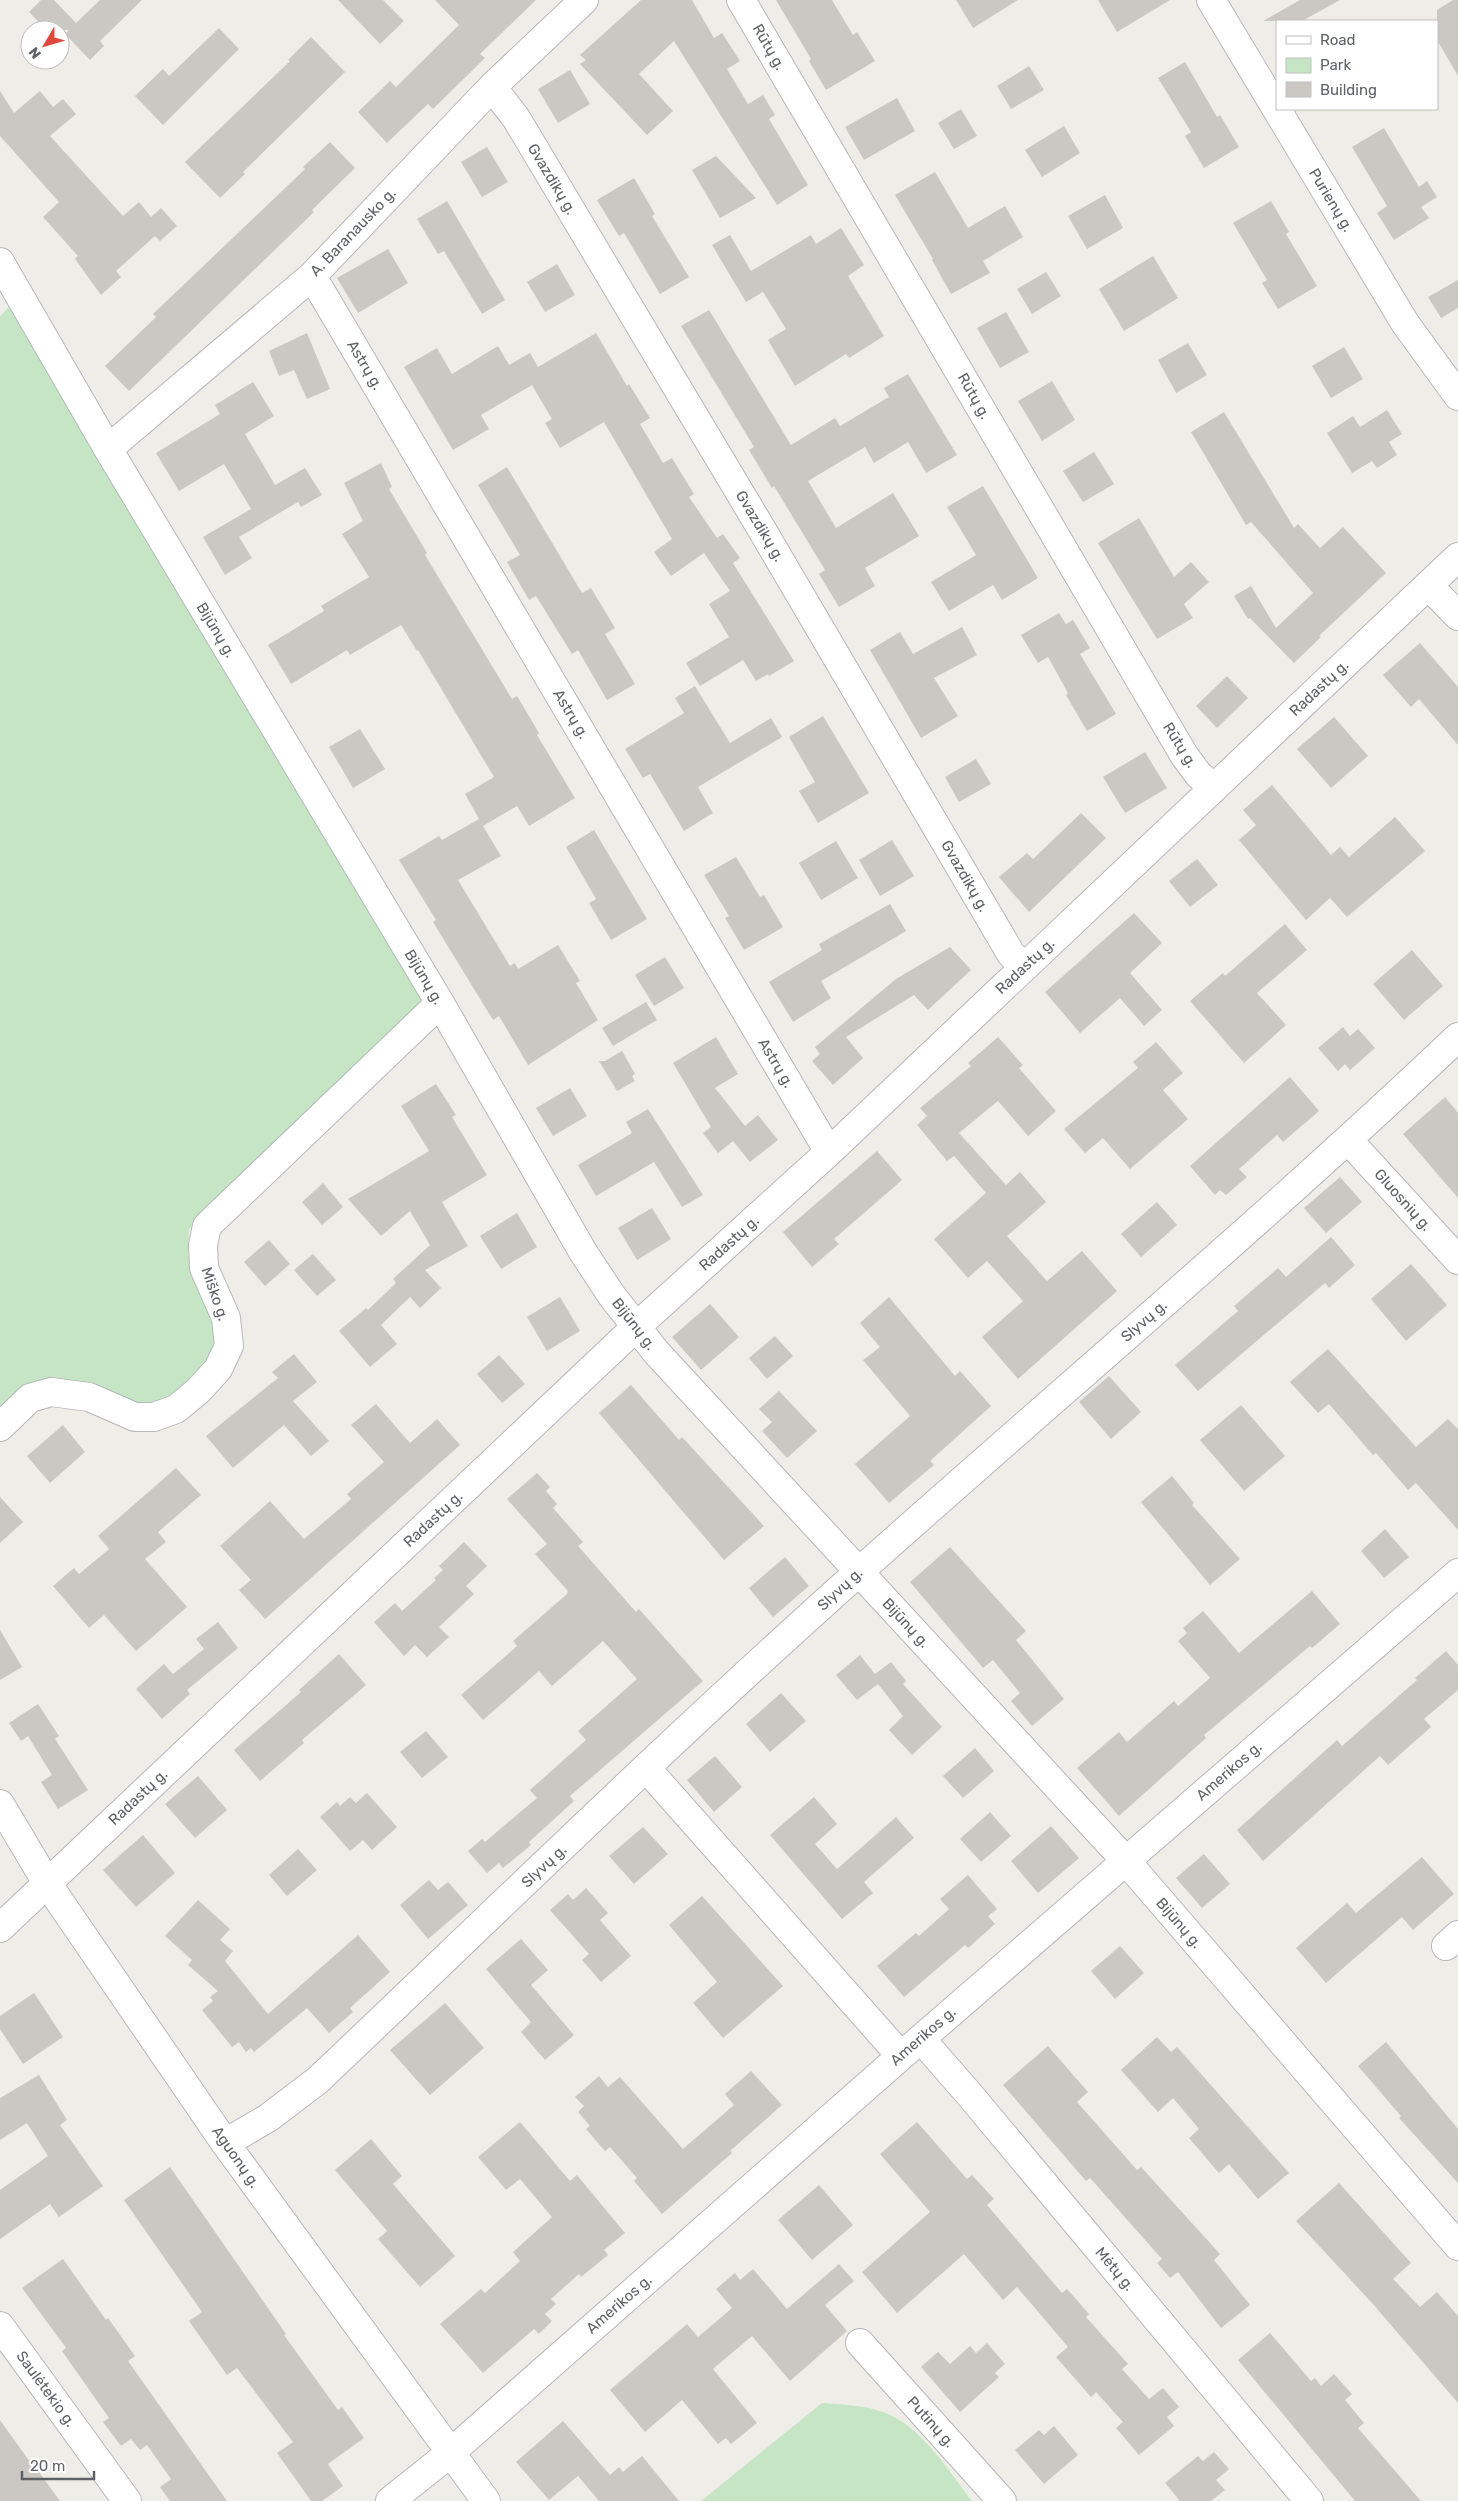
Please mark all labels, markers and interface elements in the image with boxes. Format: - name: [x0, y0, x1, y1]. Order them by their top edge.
- north arrow: [20, 20, 70, 70]
- legend: [1276, 20, 1438, 110]
- street label: Rūtų g.: [749, 21, 789, 73]
- text: Road: [1320, 31, 1356, 49]
- text: N: [25, 43, 45, 62]
- text: Park: [1320, 56, 1351, 74]
- text: Building: [1320, 81, 1377, 99]
- street label: Gvazdikų g.: [524, 140, 580, 218]
- street label: Purienų g.: [1305, 165, 1357, 235]
- street label: A. Baranausko g.: [306, 184, 400, 280]
- street label: Astrų g.: [343, 337, 387, 393]
- street label: Rūtų g.: [954, 370, 994, 422]
- street label: Gvazdikų g.: [732, 487, 788, 565]
- street label: Bijūnų g.: [193, 599, 239, 661]
- street label: Radastų g.: [1286, 656, 1352, 720]
- street label: Astrų g.: [549, 686, 593, 742]
- street label: Rūtų g.: [1159, 719, 1201, 771]
- street label: Gvazdikų g.: [937, 837, 993, 915]
- street label: Radastų g.: [992, 934, 1058, 998]
- street label: Bijūnų g.: [401, 946, 447, 1008]
- street label: Astrų g.: [754, 1035, 798, 1091]
- street label: Gluosnių g.: [1370, 1165, 1436, 1235]
- street label: Radastų g.: [695, 1211, 763, 1275]
- street label: Miško g.: [197, 1265, 233, 1323]
- street label: Bijūnų g.: [608, 1294, 660, 1354]
- street label: Slyvų g.: [1117, 1296, 1171, 1346]
- street label: Radastų g.: [400, 1487, 466, 1551]
- street label: Slyvų g.: [814, 1564, 866, 1614]
- street label: Bijūnų g.: [879, 1595, 933, 1651]
- street label: Amerikos g.: [1192, 1738, 1266, 1804]
- street label: Radastų g.: [105, 1765, 171, 1829]
- street label: Slyvų g.: [518, 1841, 570, 1891]
- street label: Bijūnų g.: [1152, 1894, 1206, 1952]
- street label: Amerikos g.: [886, 2003, 960, 2069]
- street label: Aguonų g.: [208, 2123, 264, 2191]
- street label: Mėtų g.: [1092, 2243, 1138, 2295]
- street label: Amerikos g.: [582, 2271, 656, 2337]
- street label: Saulėtekio g.: [12, 2348, 80, 2430]
- street label: Putinų g.: [903, 2393, 959, 2451]
- scale bar: [22, 2448, 95, 2480]
- text: 20 m: [30, 2457, 65, 2475]

